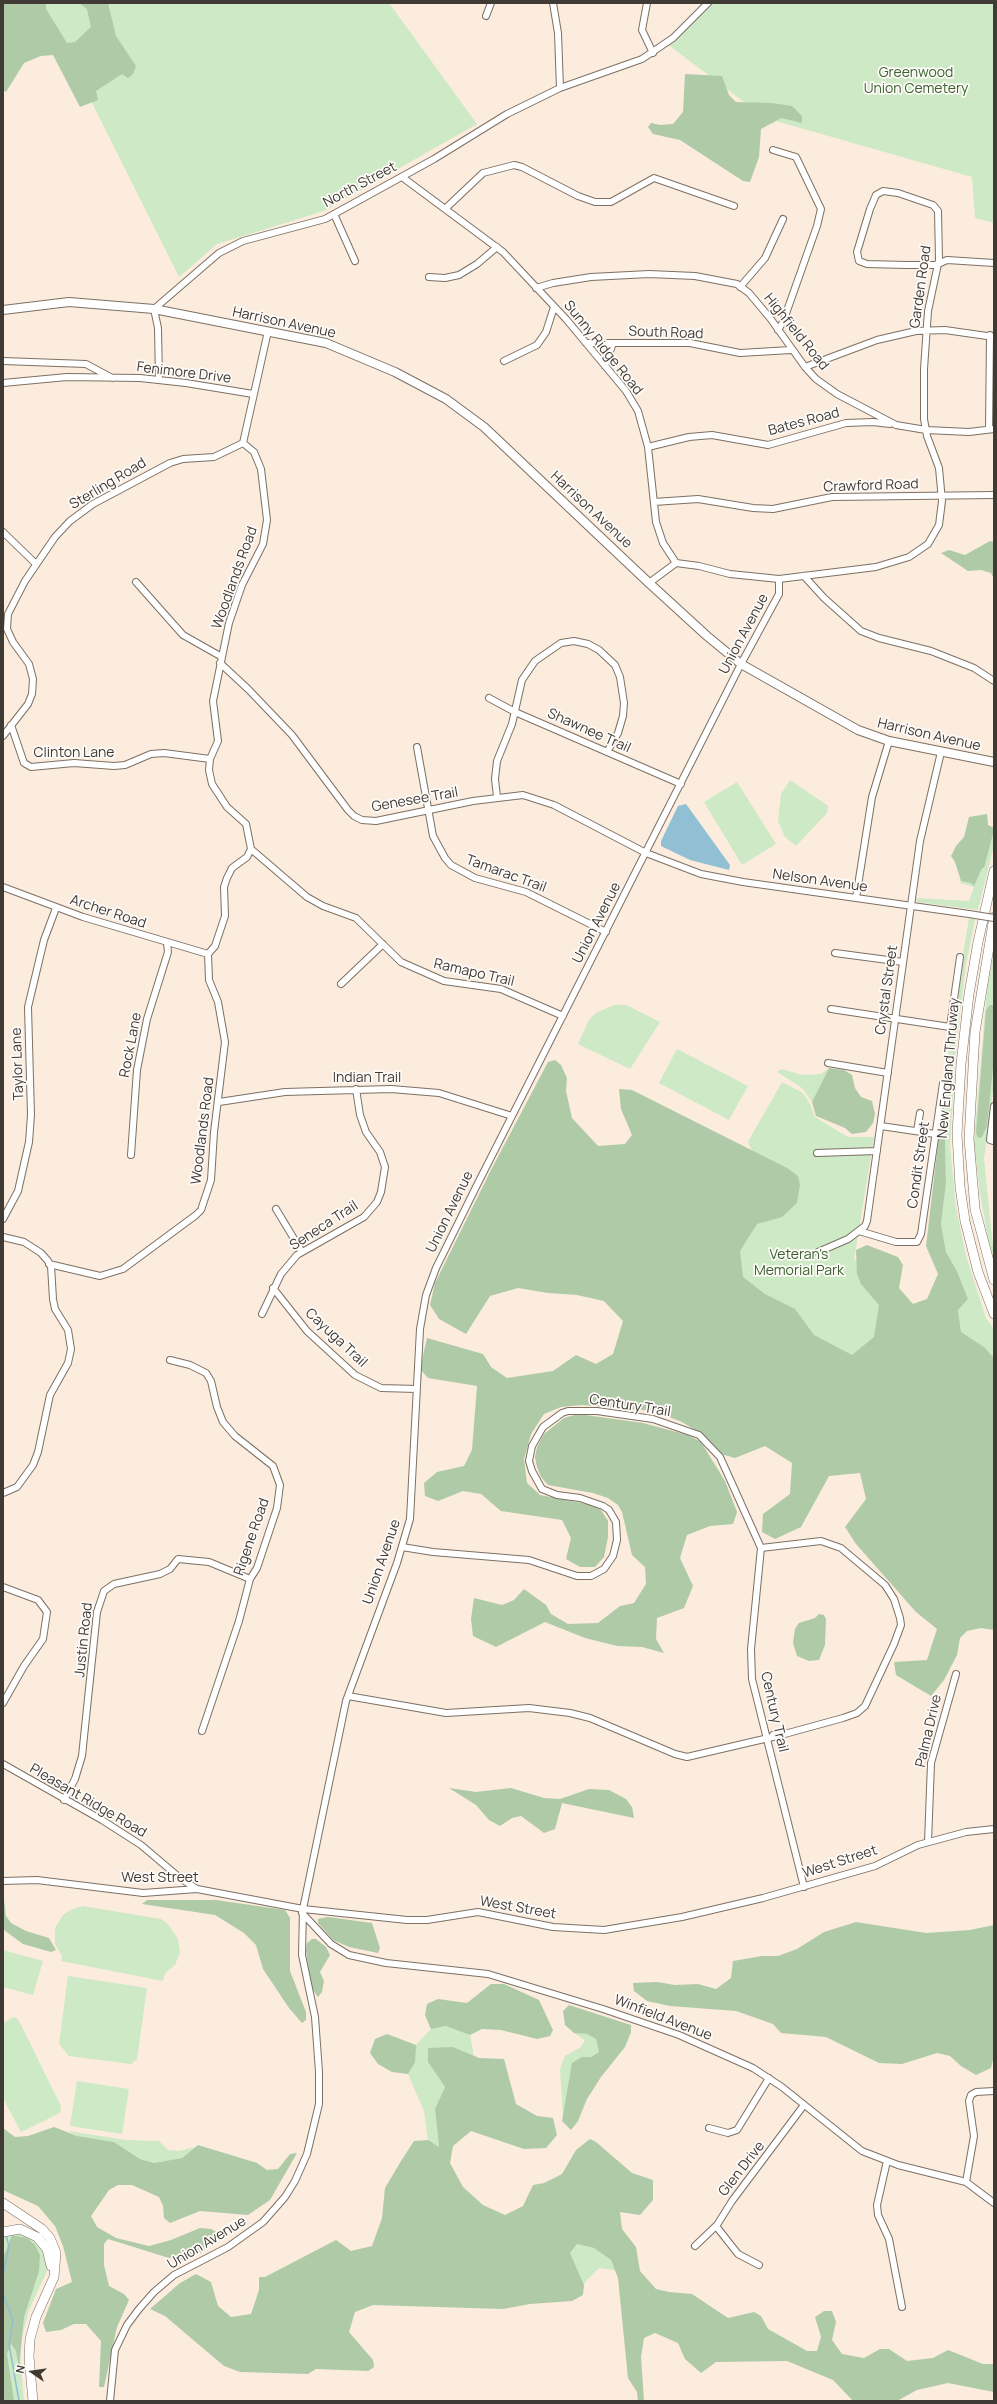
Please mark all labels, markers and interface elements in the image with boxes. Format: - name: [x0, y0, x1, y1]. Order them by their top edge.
- park label: Greenwood Union Cemetery: [864, 65, 968, 98]
- street label: North Street: [320, 159, 400, 211]
- street label: Garden Road: [907, 245, 935, 329]
- street label: Highfield Road: [760, 290, 832, 374]
- street label: Sunny Ridge Road: [560, 298, 646, 398]
- street label: Harrison Avenue: [231, 304, 337, 342]
- street label: South Road: [628, 323, 704, 343]
- street label: Fenimore Drive: [136, 359, 232, 387]
- street label: Bates Road: [766, 404, 842, 440]
- street label: Sterling Road: [67, 455, 149, 513]
- street label: Harrison Avenue: [547, 468, 635, 552]
- street label: Crawford Road: [823, 476, 919, 496]
- street label: Woodlands Road: [209, 524, 261, 632]
- street label: Union Avenue: [716, 591, 772, 677]
- street label: Shawnee Trail: [545, 705, 633, 757]
- street label: Harrison Avenue: [876, 715, 982, 755]
- street label: Clinton Lane: [34, 745, 114, 761]
- street label: Genesee Trail: [370, 784, 460, 816]
- street label: Tamarac Trail: [463, 852, 549, 896]
- street label: Nelson Avenue: [771, 866, 869, 896]
- street label: Union Avenue: [569, 880, 625, 966]
- street label: Archer Road: [68, 892, 148, 932]
- street label: Crystal Street: [872, 944, 902, 1036]
- street label: Ramapo Trail: [432, 956, 516, 990]
- street label: New England Thruway: [934, 997, 964, 1139]
- street label: Rock Lane: [116, 1011, 146, 1079]
- street label: Taylor Lane: [8, 1027, 28, 1101]
- street label: Indian Trail: [333, 1070, 401, 1086]
- street label: Woodlands Road: [188, 1076, 218, 1186]
- street label: Condit Street: [905, 1120, 933, 1210]
- street label: Union Avenue: [423, 1168, 477, 1256]
- street label: Seneca Trail: [287, 1198, 361, 1254]
- park label: Veteran's Memorial Park: [754, 1247, 844, 1280]
- street label: Cayuga Trail: [302, 1305, 370, 1371]
- street label: Century Trail: [588, 1391, 672, 1421]
- street label: Rigene Road: [231, 1496, 273, 1578]
- street label: Union Avenue: [360, 1517, 404, 1607]
- street label: Justin Road: [72, 1602, 96, 1678]
- street label: Century Trail: [757, 1670, 791, 1754]
- street label: Palma Drive: [912, 1693, 946, 1769]
- street label: Pleasant Ridge Road: [27, 1761, 149, 1841]
- street label: West Street: [801, 1842, 879, 1882]
- street label: West Street: [121, 1870, 199, 1886]
- street label: West Street: [478, 1893, 558, 1923]
- street label: Winfield Avenue: [612, 1992, 714, 2044]
- street label: Glen Drive: [715, 2138, 769, 2200]
- street label: Union Avenue: [165, 2213, 249, 2273]
- north arrow: [12, 2352, 52, 2392]
- text: N: [12, 2364, 28, 2375]

